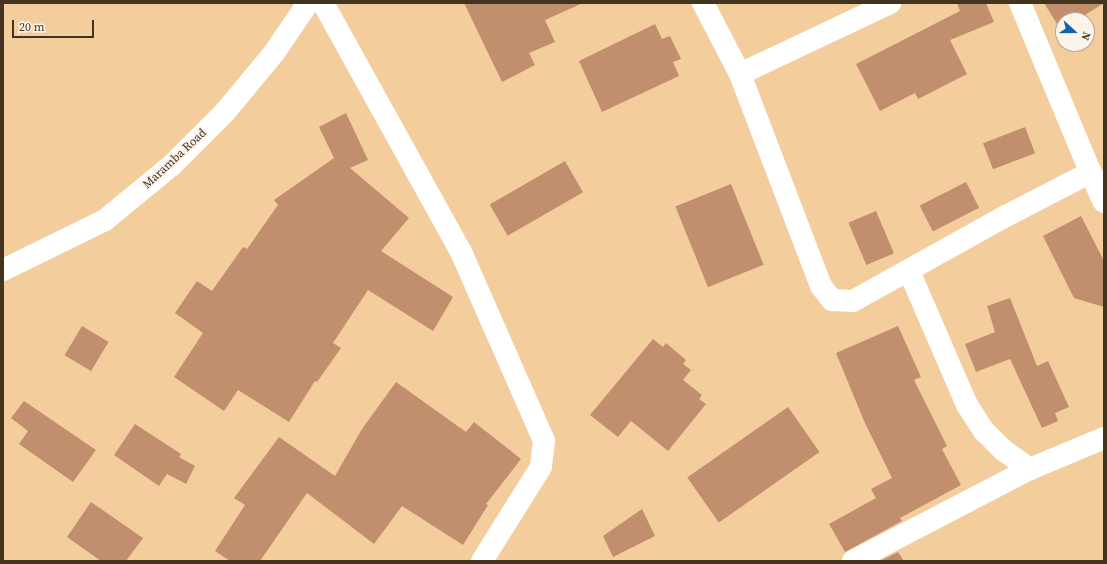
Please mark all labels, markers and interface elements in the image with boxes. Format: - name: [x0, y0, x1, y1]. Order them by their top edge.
- scale bar: [14, 12, 96, 38]
- north arrow: [1055, 12, 1095, 52]
- text: 20 m: [19, 19, 45, 35]
- text: N: [1077, 30, 1094, 43]
- street label: Maramba Road: [140, 126, 210, 192]

